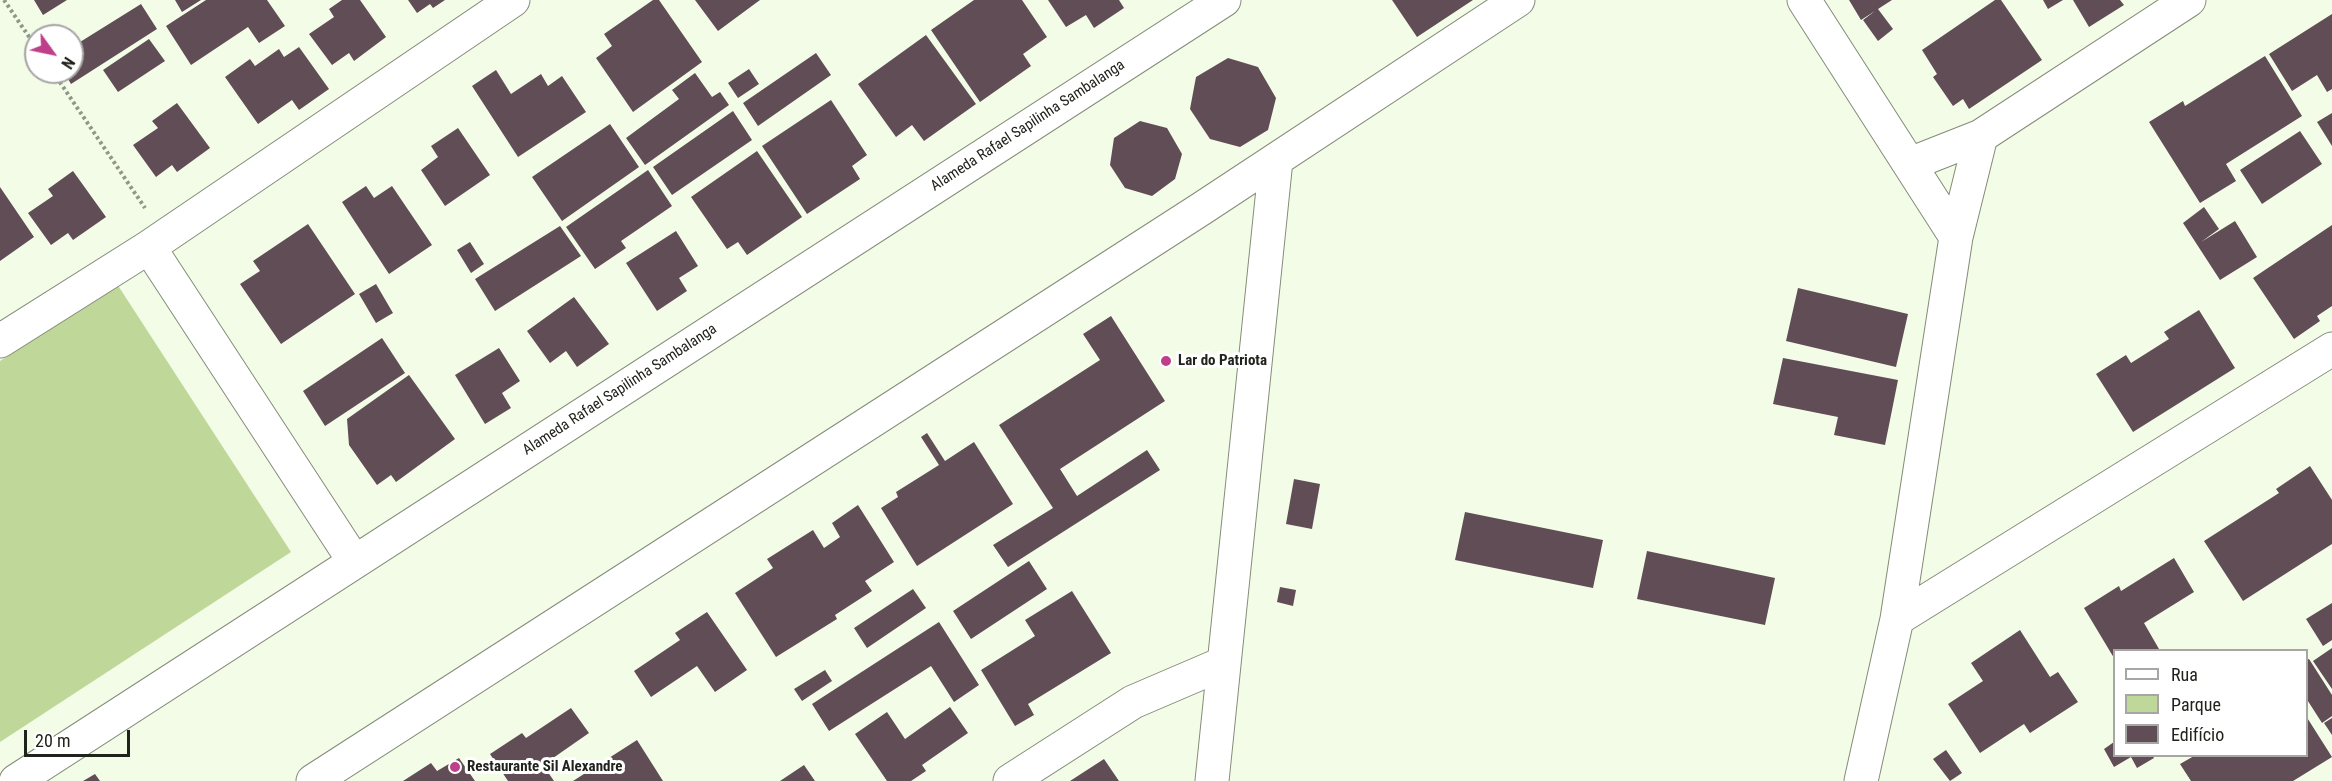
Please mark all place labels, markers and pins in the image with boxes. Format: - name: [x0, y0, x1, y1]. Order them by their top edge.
- place label: Lar do Patriota: [1178, 352, 1267, 370]
- marker: Lar do Patriota: [1159, 354, 1173, 368]
- place label: Restaurante Sil Alexandre: [467, 758, 622, 776]
- marker: Restaurante Sil Alexandre: [448, 760, 462, 774]

